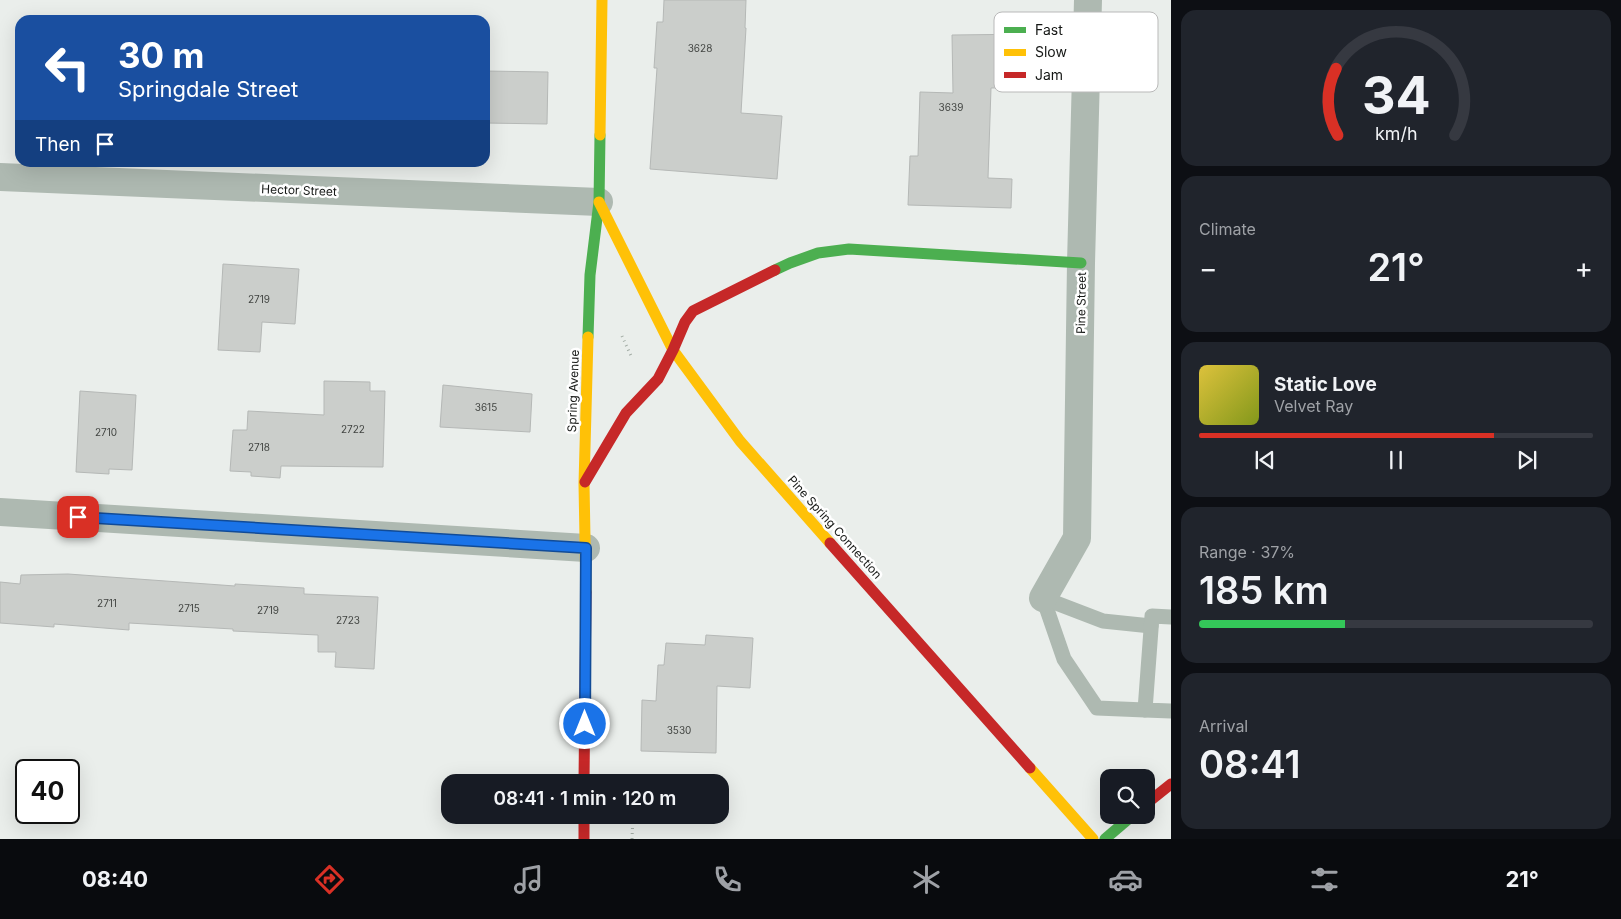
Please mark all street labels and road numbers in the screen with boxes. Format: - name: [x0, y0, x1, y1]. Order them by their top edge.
- street label: Hector Street: [261, 181, 337, 199]
- street label: Pine Street: [1073, 272, 1089, 334]
- street label: Spring Avenue: [564, 349, 582, 433]
- street label: Pine Spring Connection: [785, 472, 885, 582]

